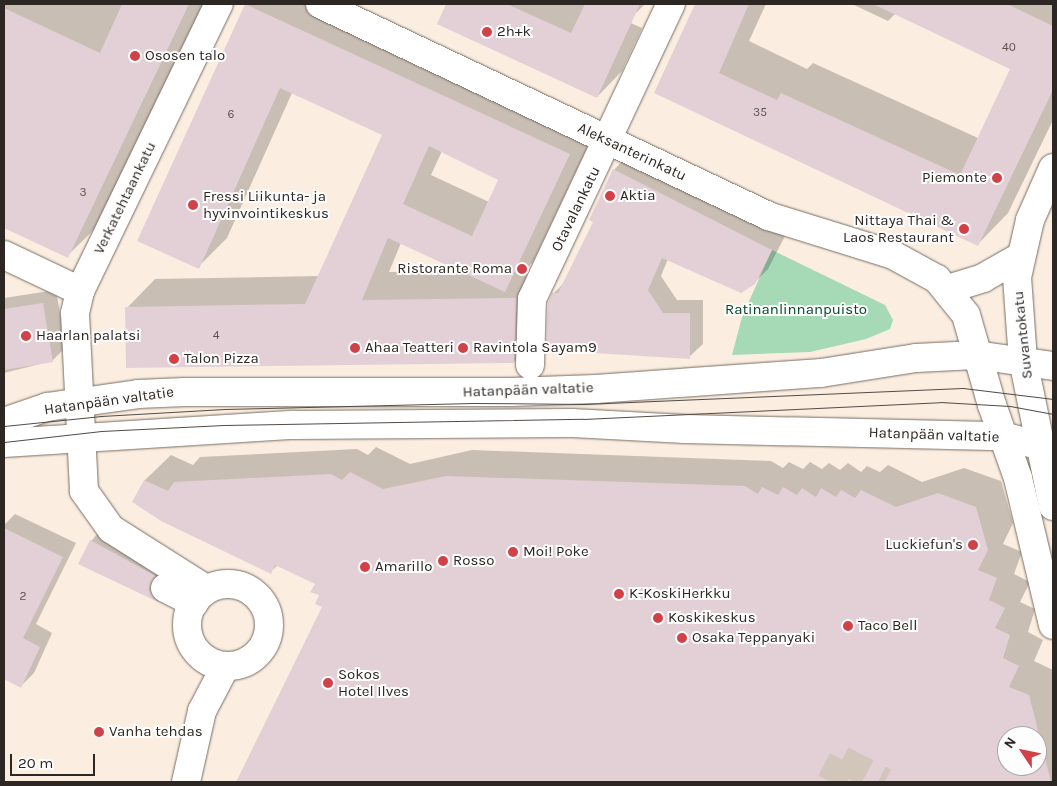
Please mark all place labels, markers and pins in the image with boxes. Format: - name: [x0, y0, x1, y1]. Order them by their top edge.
- place label: 2h+k: [497, 23, 531, 41]
- marker: 2h+k: [481, 26, 493, 38]
- place label: Ososen talo: [145, 47, 225, 65]
- marker: Ososen talo: [129, 50, 141, 62]
- place label: Piemonte: [922, 169, 987, 187]
- marker: Piemonte: [991, 172, 1003, 184]
- place label: Fressi Liikunta- ja hyvinvointikeskus: [203, 187, 329, 222]
- place label: Aktia: [620, 187, 655, 205]
- marker: Aktia: [604, 190, 616, 202]
- marker: Fressi Liikunta- ja hyvinvointikeskus: [187, 199, 199, 211]
- place label: Nittaya Thai & Laos Restaurant: [843, 211, 954, 246]
- marker: Nittaya Thai & Laos Restaurant: [958, 223, 970, 235]
- place label: Ristorante Roma: [397, 260, 512, 278]
- marker: Ristorante Roma: [516, 263, 528, 275]
- place label: Haarlan palatsi: [36, 327, 141, 345]
- marker: Haarlan palatsi: [20, 330, 32, 342]
- place label: Ahaa Teatteri: [365, 339, 454, 357]
- place label: Ravintola Sayam9: [473, 339, 597, 357]
- marker: Ahaa Teatteri: [349, 342, 361, 354]
- marker: Ravintola Sayam9: [457, 342, 469, 354]
- place label: Talon Pizza: [184, 350, 259, 368]
- marker: Talon Pizza: [168, 353, 180, 365]
- place label: Luckiefun's: [885, 536, 963, 554]
- marker: Luckiefun's: [967, 539, 979, 551]
- place label: Moi! Poke: [523, 543, 589, 561]
- marker: Moi! Poke: [507, 546, 519, 558]
- place label: Rosso: [453, 552, 494, 570]
- marker: Rosso: [437, 555, 449, 567]
- place label: Amarillo: [375, 558, 432, 576]
- marker: Amarillo: [359, 561, 371, 573]
- place label: K-KoskiHerkku: [629, 585, 731, 603]
- marker: K-KoskiHerkku: [613, 588, 625, 600]
- place label: Koskikeskus: [668, 609, 756, 627]
- marker: Koskikeskus: [652, 612, 664, 624]
- place label: Taco Bell: [858, 617, 917, 635]
- marker: Taco Bell: [842, 620, 854, 632]
- place label: Osaka Teppanyaki: [692, 629, 815, 647]
- marker: Osaka Teppanyaki: [676, 632, 688, 644]
- place label: Sokos Hotel Ilves: [338, 665, 409, 700]
- marker: Sokos Hotel Ilves: [322, 677, 334, 689]
- place label: Vanha tehdas: [109, 723, 203, 741]
- marker: Vanha tehdas: [93, 726, 105, 738]

